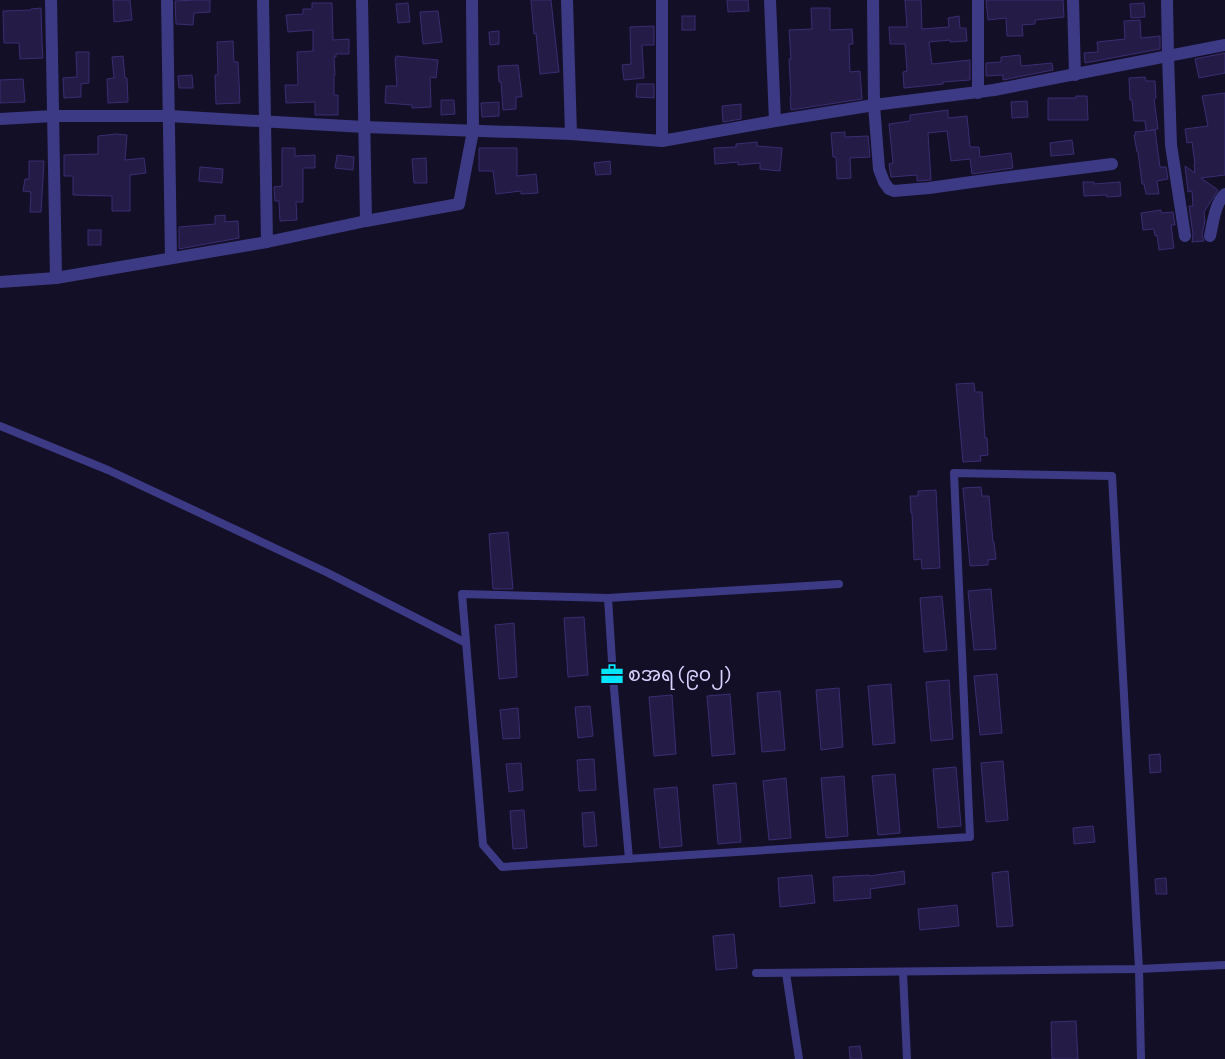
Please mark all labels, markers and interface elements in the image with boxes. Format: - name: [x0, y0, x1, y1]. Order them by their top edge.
- office icon: စအရ (၉၀၂): [599, 661, 625, 687]
- place label: စအရ (၉၀၂): [628, 662, 731, 690]

